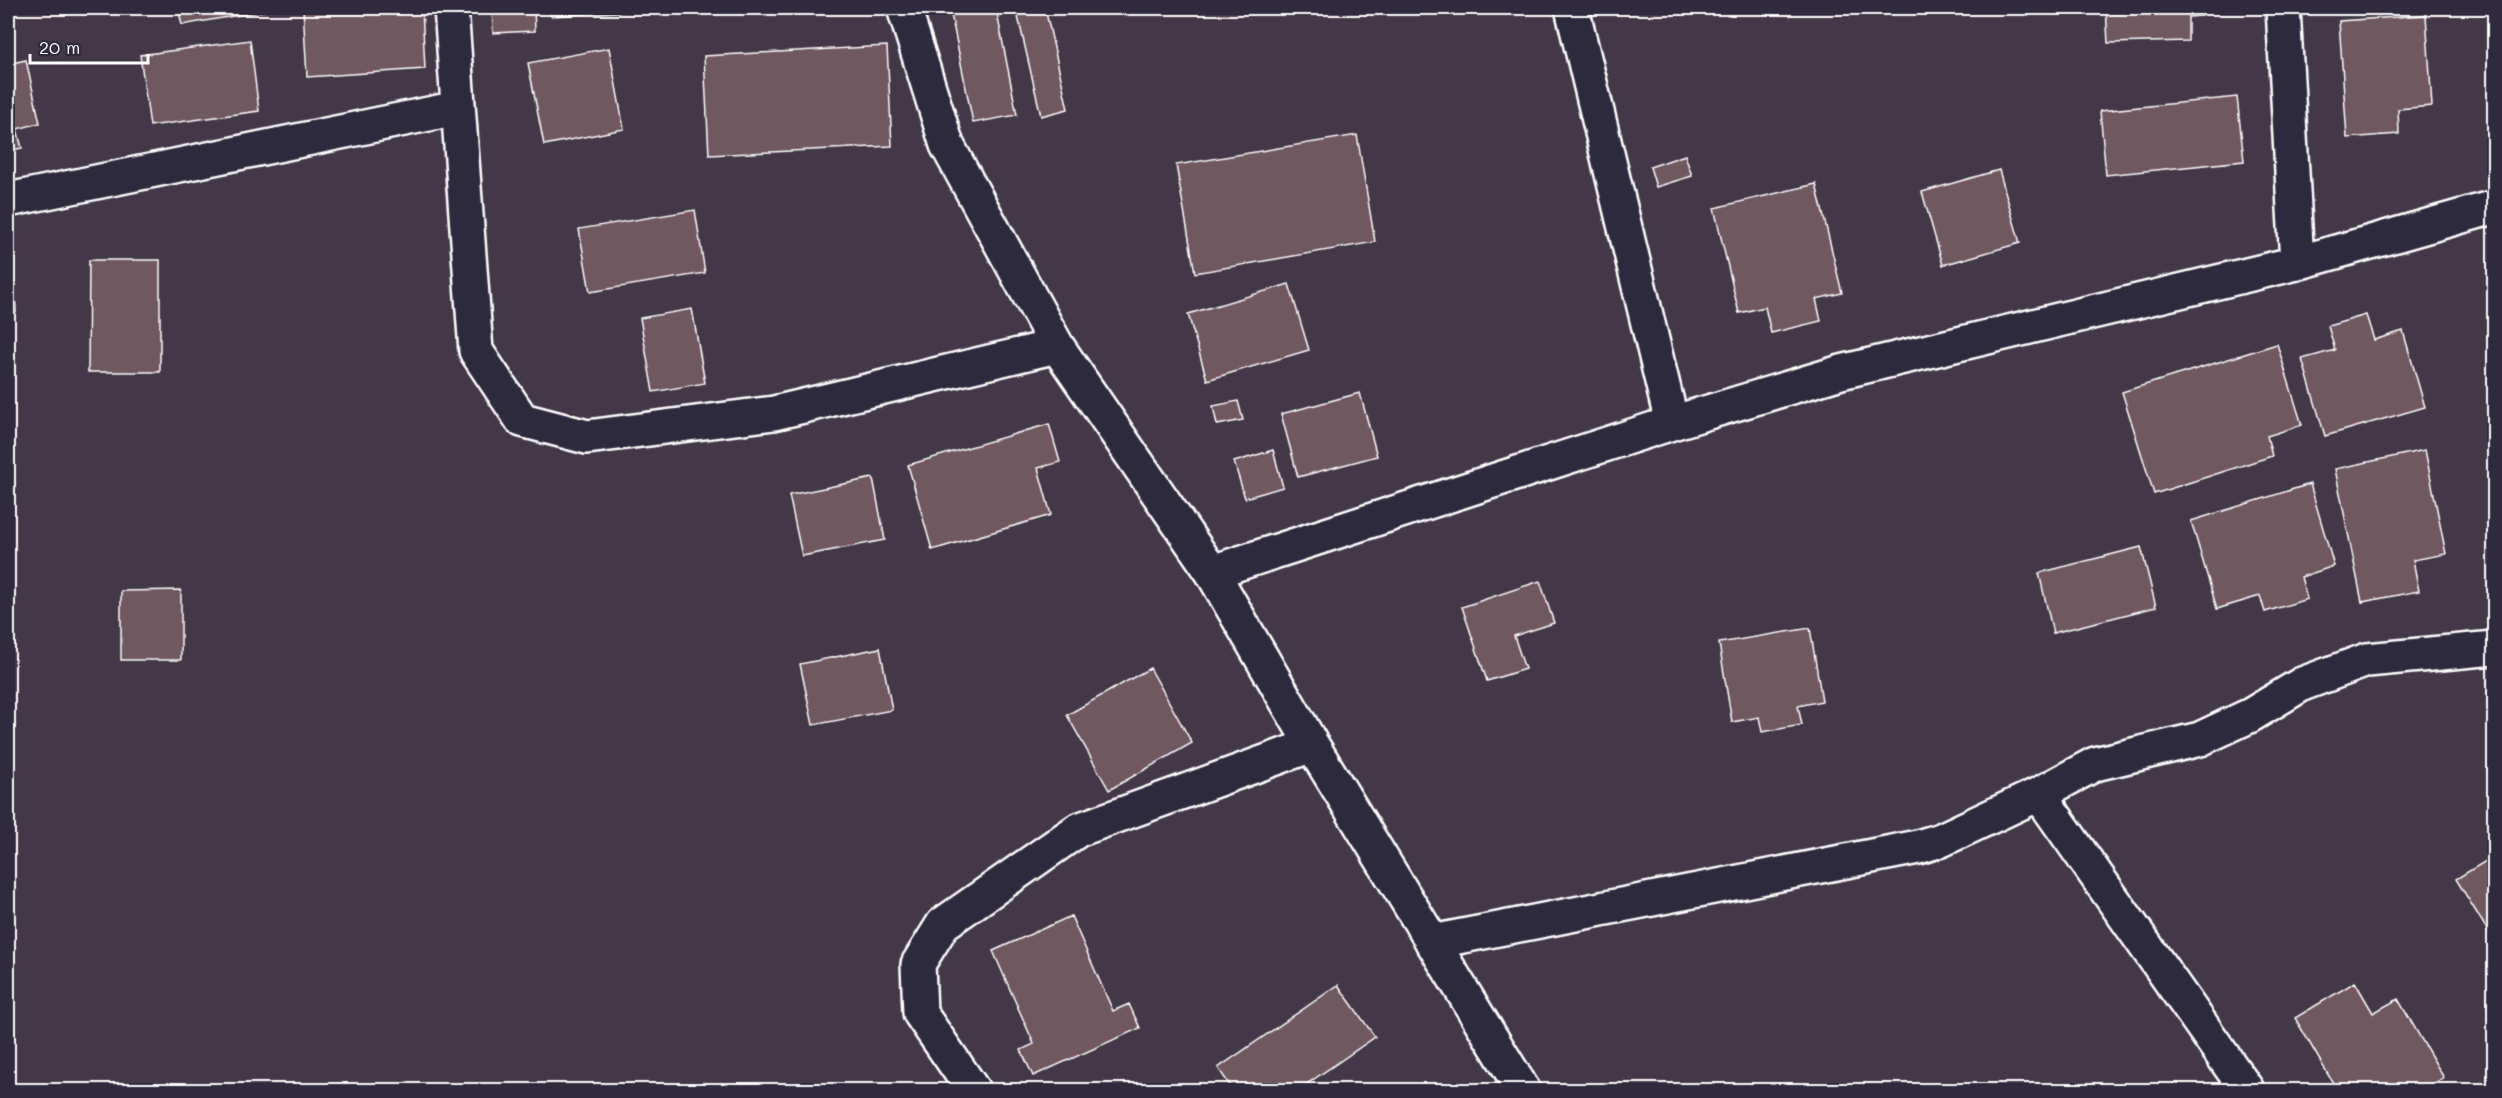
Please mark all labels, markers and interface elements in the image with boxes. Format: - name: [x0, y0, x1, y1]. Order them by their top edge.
- scale bar: [30, 27, 148, 65]
- text: 20 m: [39, 35, 80, 59]

